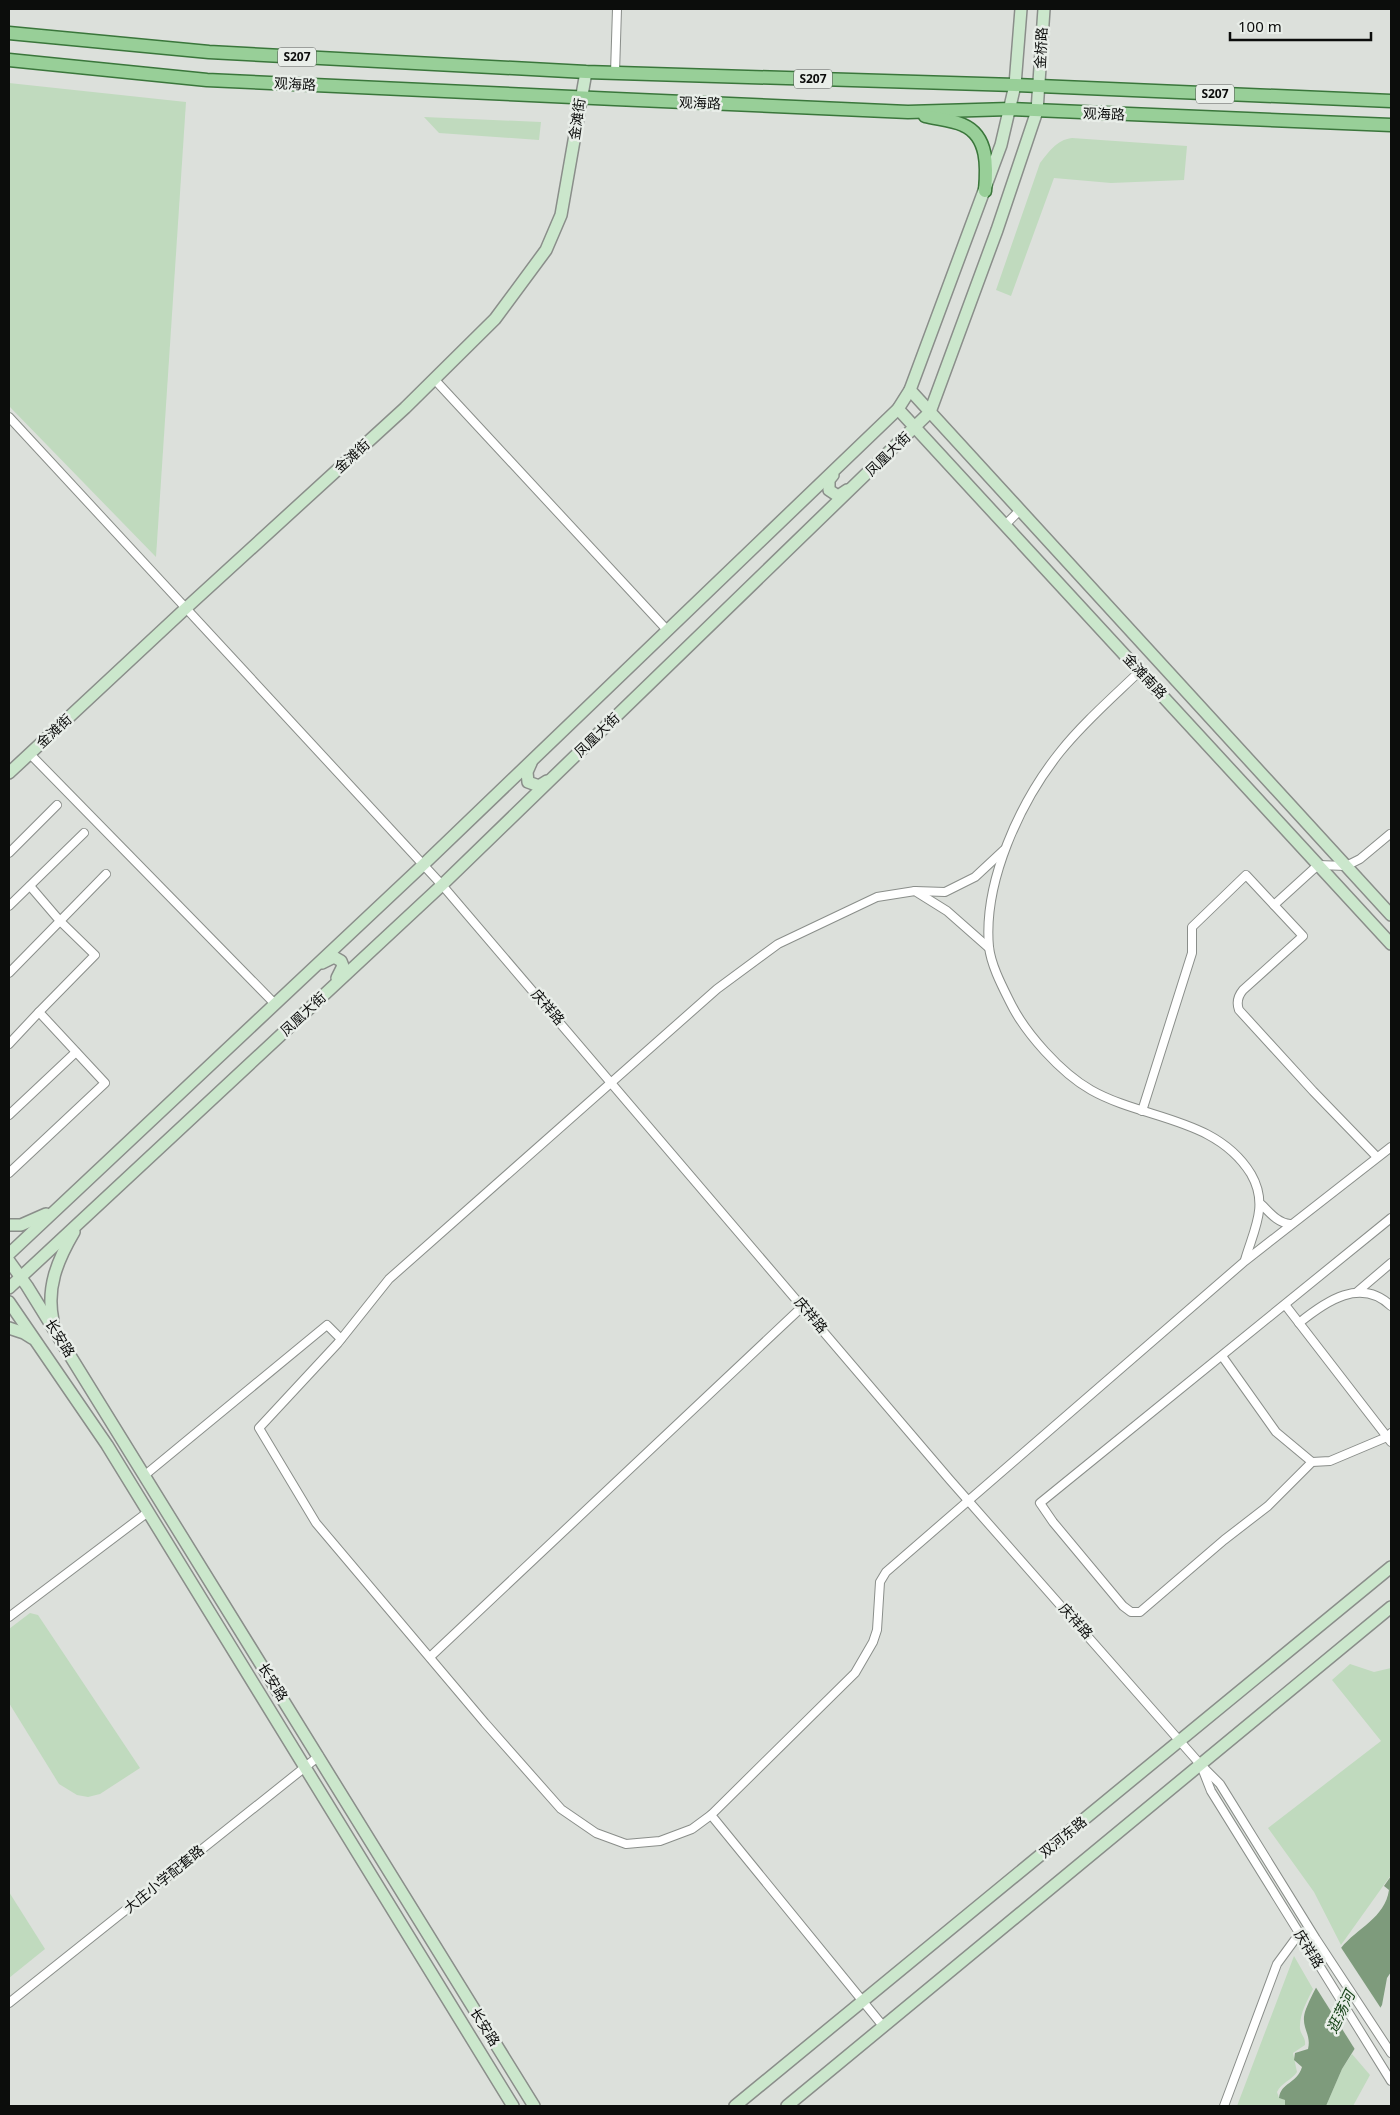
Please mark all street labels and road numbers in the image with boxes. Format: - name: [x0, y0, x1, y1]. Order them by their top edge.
- street label: 金桥路: [1030, 27, 1051, 69]
- road number: S207: [278, 48, 316, 66]
- road number: S207: [794, 70, 832, 88]
- street label: 观海路: [274, 73, 316, 94]
- road number: S207: [1196, 85, 1234, 104]
- street label: 观海路: [679, 92, 721, 113]
- street label: 金滩街: [564, 97, 589, 141]
- street label: 观海路: [1083, 103, 1125, 124]
- street label: 凤凰大街: [861, 427, 914, 480]
- street label: 金滩街: [330, 435, 374, 477]
- street label: 金滩南路: [1119, 649, 1171, 703]
- street label: 凤凰大街: [570, 708, 623, 761]
- street label: 金滩街: [32, 709, 75, 752]
- street label: 庆祥路: [527, 985, 569, 1029]
- street label: 凤凰大街: [276, 988, 330, 1040]
- street label: 庆祥路: [791, 1292, 832, 1337]
- street label: 长安路: [41, 1315, 80, 1361]
- street label: 庆祥路: [1055, 1599, 1097, 1643]
- street label: 长安路: [254, 1659, 293, 1705]
- street label: 双河东路: [1035, 1812, 1090, 1862]
- street label: 大庄小学配套路: [120, 1840, 208, 1917]
- street label: 庆祥路: [1290, 1926, 1329, 1972]
- street label: 长安路: [466, 2004, 505, 2050]

